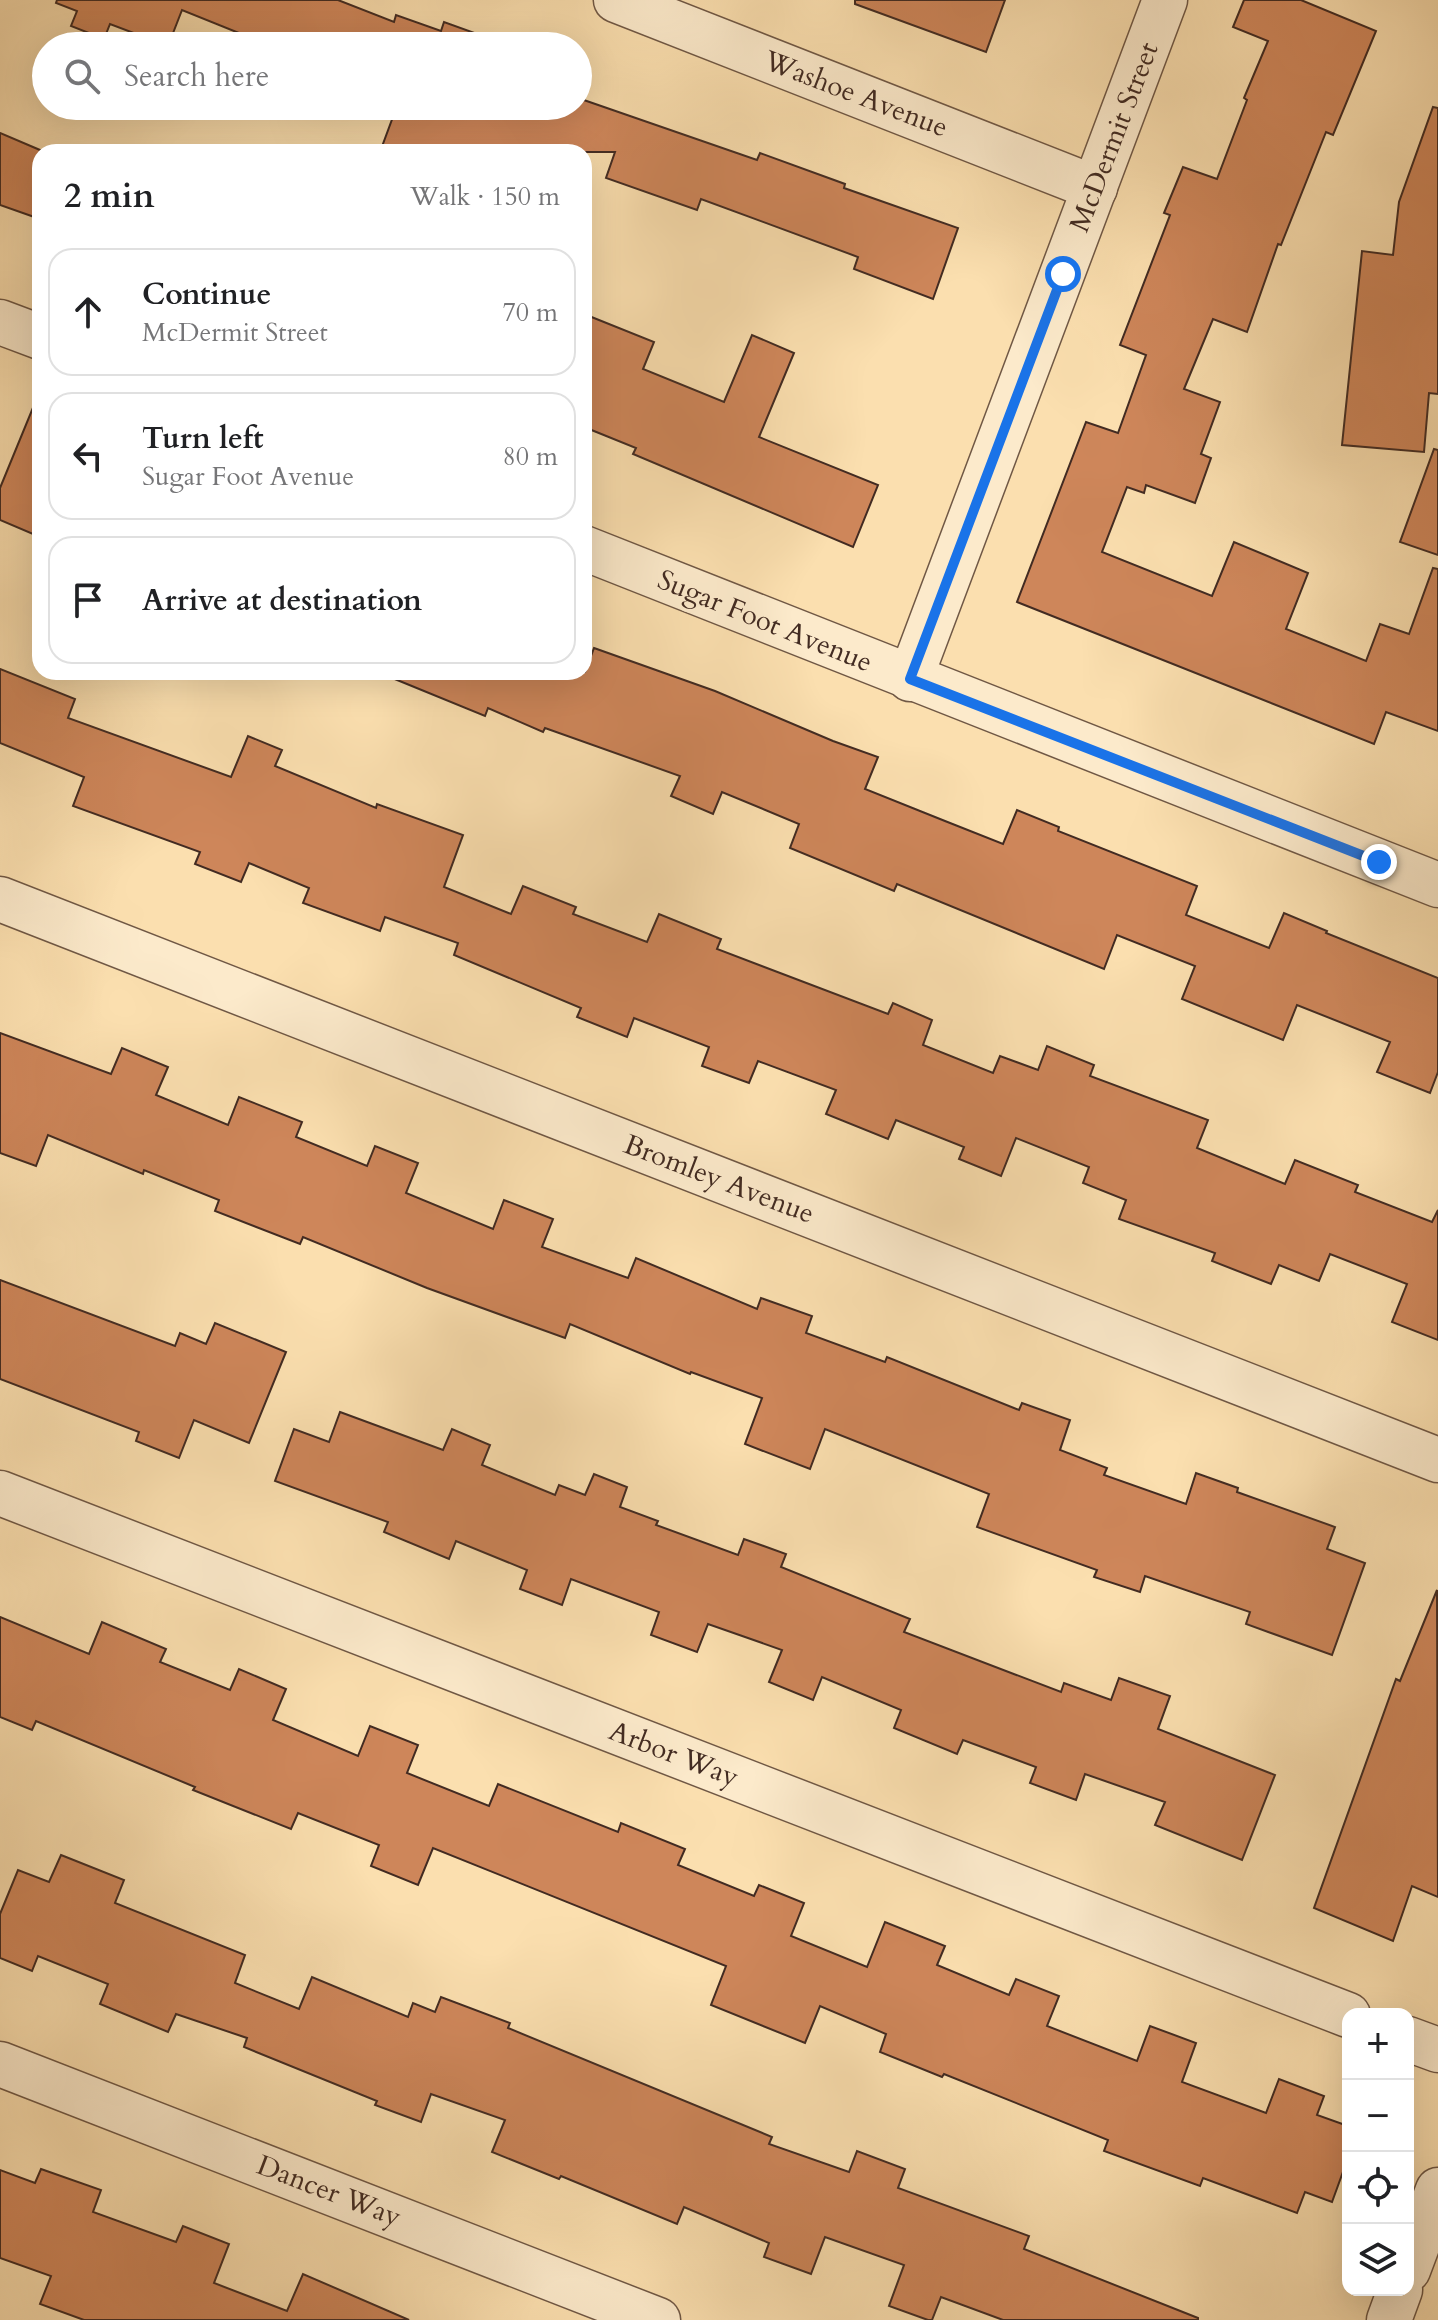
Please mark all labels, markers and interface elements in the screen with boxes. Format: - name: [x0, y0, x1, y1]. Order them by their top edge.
- search box: [32, 32, 592, 120]
- street label: McDermit Street: [1060, 37, 1168, 237]
- street label: Washoe Avenue: [758, 41, 953, 146]
- icon: search: [60, 54, 104, 98]
- text: Search here: [124, 56, 269, 97]
- text: 2 min: [64, 173, 155, 219]
- text: Walk · 150 m: [410, 179, 560, 214]
- route start: [1045, 256, 1081, 292]
- text: Continue: [142, 274, 271, 315]
- icon: ahead: [66, 290, 110, 334]
- text: 70 m: [502, 295, 558, 330]
- text: McDermit Street: [142, 315, 328, 350]
- text: Turn left: [142, 418, 264, 459]
- icon: left: [66, 434, 110, 478]
- text: 80 m: [502, 439, 558, 474]
- text: Sugar Foot Avenue: [142, 459, 354, 494]
- street label: Sugar Foot Avenue: [652, 561, 878, 681]
- icon: arrive: [66, 578, 110, 622]
- text: Arrive at destination: [142, 580, 422, 621]
- route end: [1361, 844, 1397, 880]
- street label: Bromley Avenue: [618, 1125, 820, 1233]
- street label: Arbor Way: [604, 1712, 744, 1796]
- map controls: [1342, 2008, 1414, 2296]
- button: +: [1342, 2008, 1414, 2080]
- button: −: [1342, 2080, 1414, 2152]
- street label: Dancer Way: [251, 2146, 407, 2236]
- button: locate: [1342, 2152, 1414, 2224]
- button: layers: [1342, 2224, 1414, 2296]

